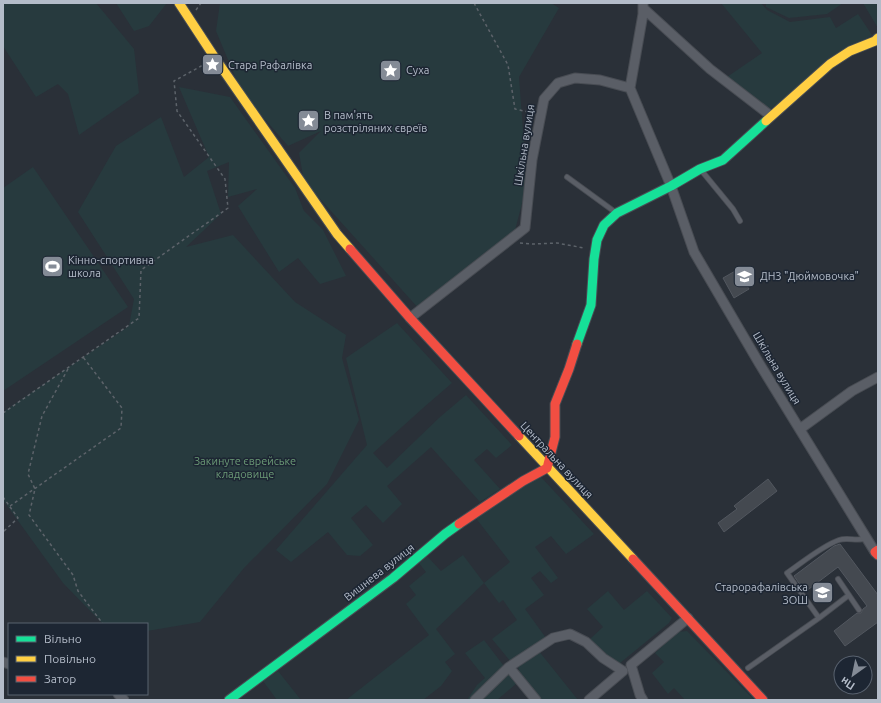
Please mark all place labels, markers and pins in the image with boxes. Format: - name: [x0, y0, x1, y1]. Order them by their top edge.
- place icon: Стара Рафалівка: [200, 52, 226, 78]
- place icon: Суха: [377, 57, 403, 83]
- place label: Стара Рафалівка: [228, 59, 312, 71]
- place label: Суха: [406, 64, 429, 76]
- place icon: В пам'ять розстріляних євреїв: [295, 108, 321, 134]
- place label: В пам'ять розстріляних євреїв: [324, 109, 427, 134]
- sports icon: Кінно-спортивна школа: [39, 253, 65, 279]
- place label: Кінно-спортивна школа: [68, 254, 154, 279]
- school or university icon: ДНЗ "Дюймовочка": [732, 263, 758, 289]
- place label: ДНЗ "Дюймовочка": [760, 270, 859, 282]
- school or university icon: Старорафалівська ЗОШ: [810, 580, 836, 606]
- place label: Старорафалівська ЗОШ: [715, 581, 808, 606]

